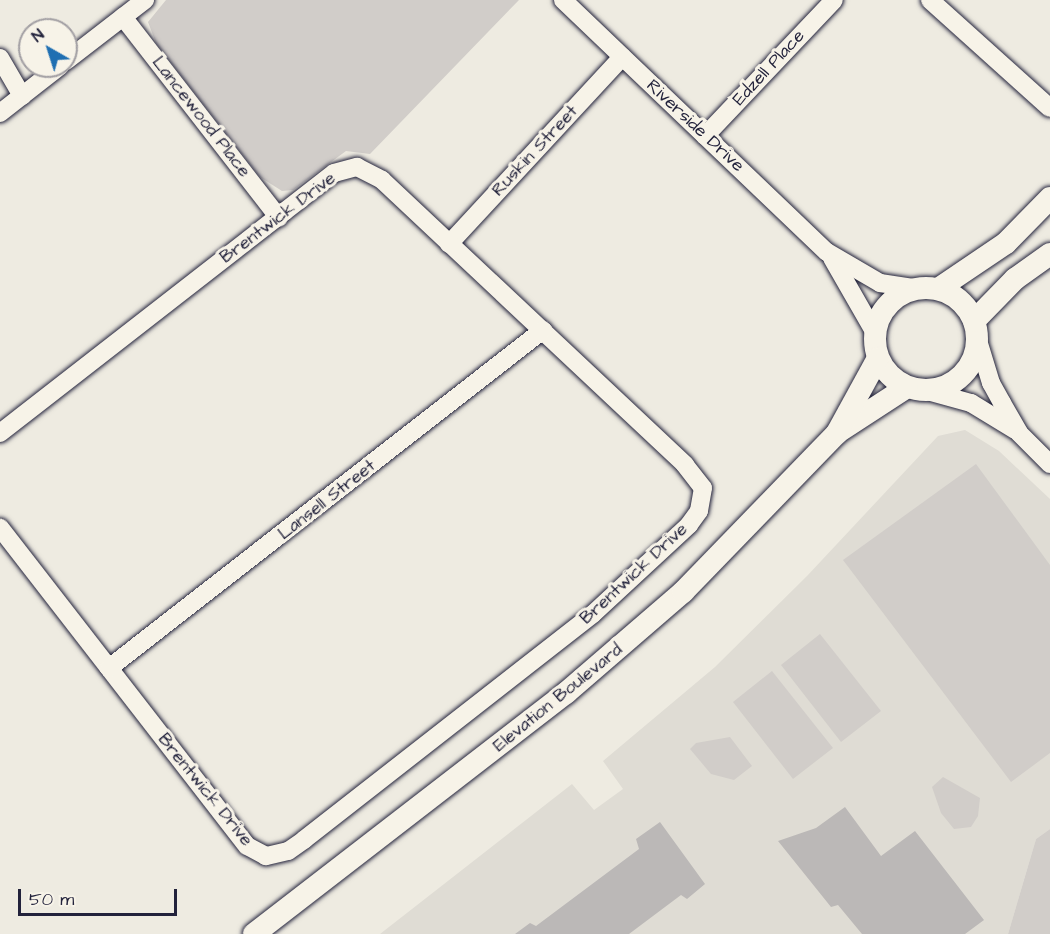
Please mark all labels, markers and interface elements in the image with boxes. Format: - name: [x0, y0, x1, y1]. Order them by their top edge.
- north arrow: [18, 18, 78, 78]
- text: N: [27, 24, 49, 47]
- street label: Edzell Place: [728, 26, 810, 110]
- street label: Lancewood Place: [147, 52, 255, 182]
- street label: Riverside Drive: [642, 75, 748, 177]
- street label: Ruskin Street: [487, 101, 583, 201]
- street label: Brentwick Drive: [216, 168, 340, 268]
- street label: Lansell Street: [274, 455, 380, 545]
- street label: Brentwick Drive: [576, 519, 692, 629]
- street label: Elevation Boulevard: [489, 639, 627, 757]
- street label: Brentwick Drive: [153, 729, 257, 851]
- scale bar: [21, 877, 180, 915]
- text: 50 m: [29, 887, 74, 912]

